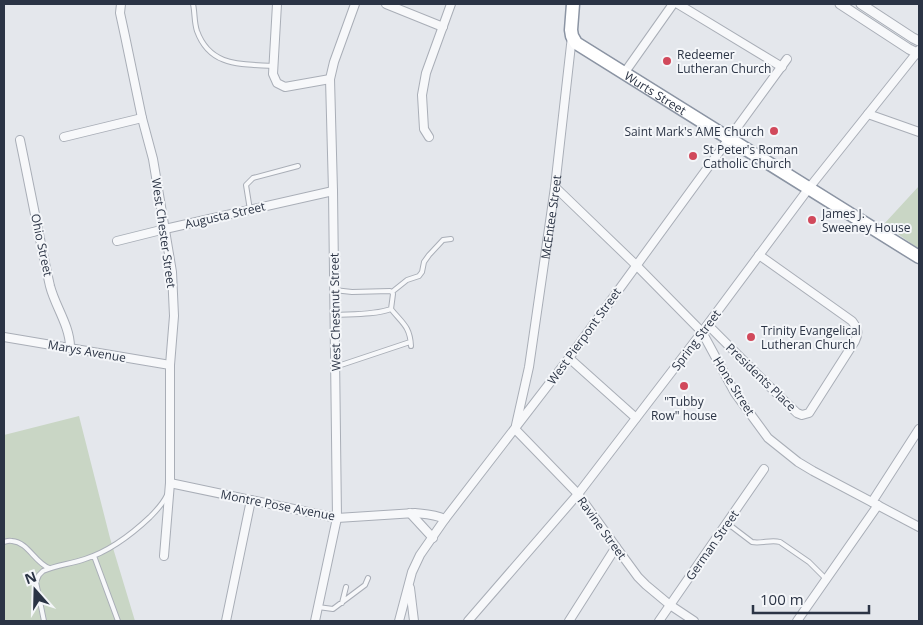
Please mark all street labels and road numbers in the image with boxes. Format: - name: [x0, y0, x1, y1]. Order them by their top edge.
- street label: Wurts Street: [621, 67, 690, 118]
- street label: McEntee Street: [536, 174, 565, 260]
- street label: West Chester Street: [148, 177, 180, 289]
- street label: Augusta Street: [183, 197, 267, 233]
- street label: Ohio Street: [27, 212, 57, 278]
- street label: West Chestnut Street: [325, 253, 345, 371]
- street label: West Pierpont Street: [543, 284, 625, 388]
- street label: Spring Street: [667, 306, 725, 374]
- street label: Marys Avenue: [47, 336, 128, 366]
- street label: Presidents Place: [722, 339, 800, 415]
- street label: Hone Street: [709, 353, 759, 419]
- street label: Montre Pose Avenue: [219, 486, 337, 524]
- street label: Ravine Street: [573, 493, 631, 563]
- street label: German Street: [681, 506, 743, 584]

